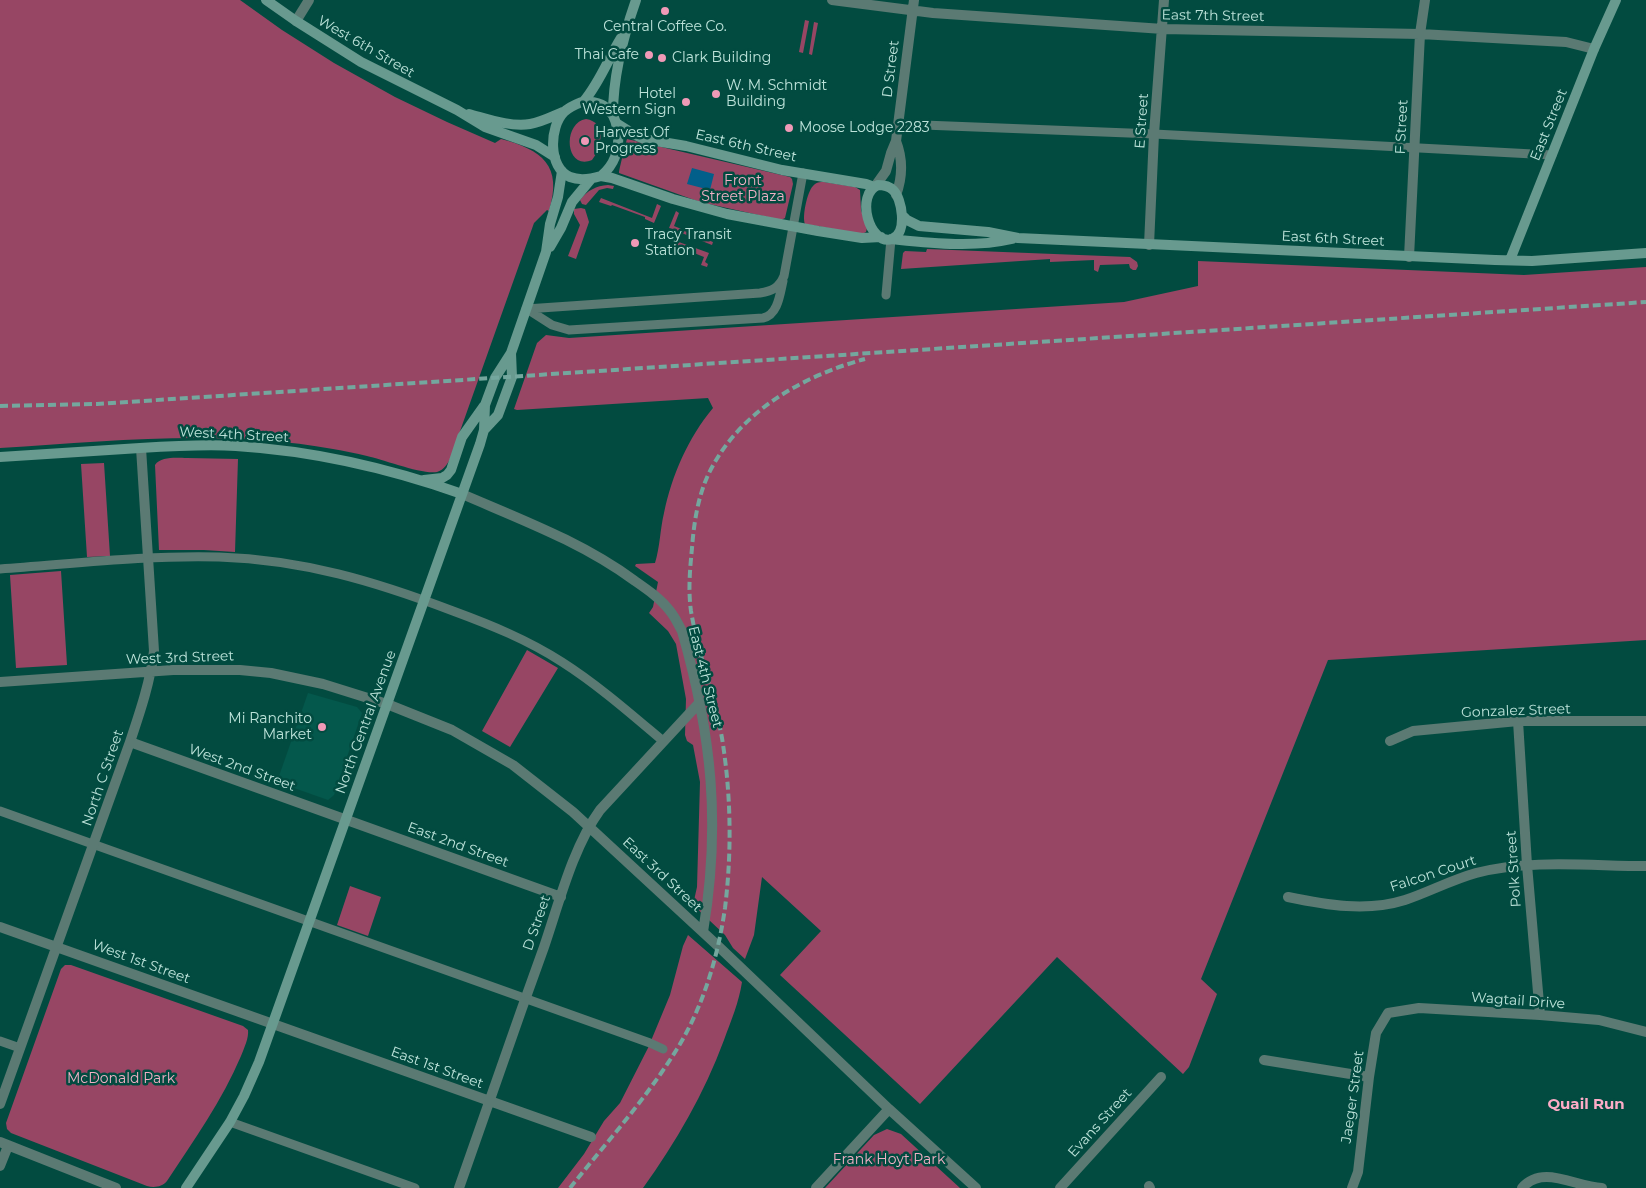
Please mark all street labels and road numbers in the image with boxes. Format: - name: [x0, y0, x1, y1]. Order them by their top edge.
- street label: East 7th Street: [1161, 7, 1265, 25]
- street label: West 6th Street: [315, 12, 417, 82]
- street label: D Street: [879, 39, 903, 99]
- street label: East Street: [1527, 87, 1571, 163]
- street label: E Street: [1132, 93, 1152, 149]
- street label: F Street: [1392, 99, 1412, 155]
- street label: East 6th Street: [694, 126, 798, 166]
- street label: East 6th Street: [1281, 228, 1385, 250]
- street label: West 4th Street: [179, 424, 289, 446]
- street label: East 4th Street: [684, 624, 726, 730]
- street label: West 3rd Street: [126, 648, 234, 668]
- street label: North Central Avenue: [332, 648, 400, 796]
- street label: Gonzalez Street: [1461, 701, 1571, 721]
- street label: North C Street: [79, 728, 127, 828]
- street label: West 2nd Street: [186, 741, 298, 795]
- street label: East 2nd Street: [405, 819, 511, 871]
- street label: Polk Street: [1503, 830, 1525, 908]
- street label: East 3rd Street: [619, 834, 705, 916]
- street label: Falcon Court: [1388, 852, 1478, 896]
- street label: D Street: [520, 893, 554, 953]
- street label: West 1st Street: [90, 936, 192, 988]
- street label: Wagtail Drive: [1470, 989, 1566, 1013]
- street label: East 1st Street: [388, 1043, 486, 1093]
- street label: Jaeger Street: [1338, 1050, 1368, 1144]
- street label: Evans Street: [1065, 1085, 1135, 1161]

